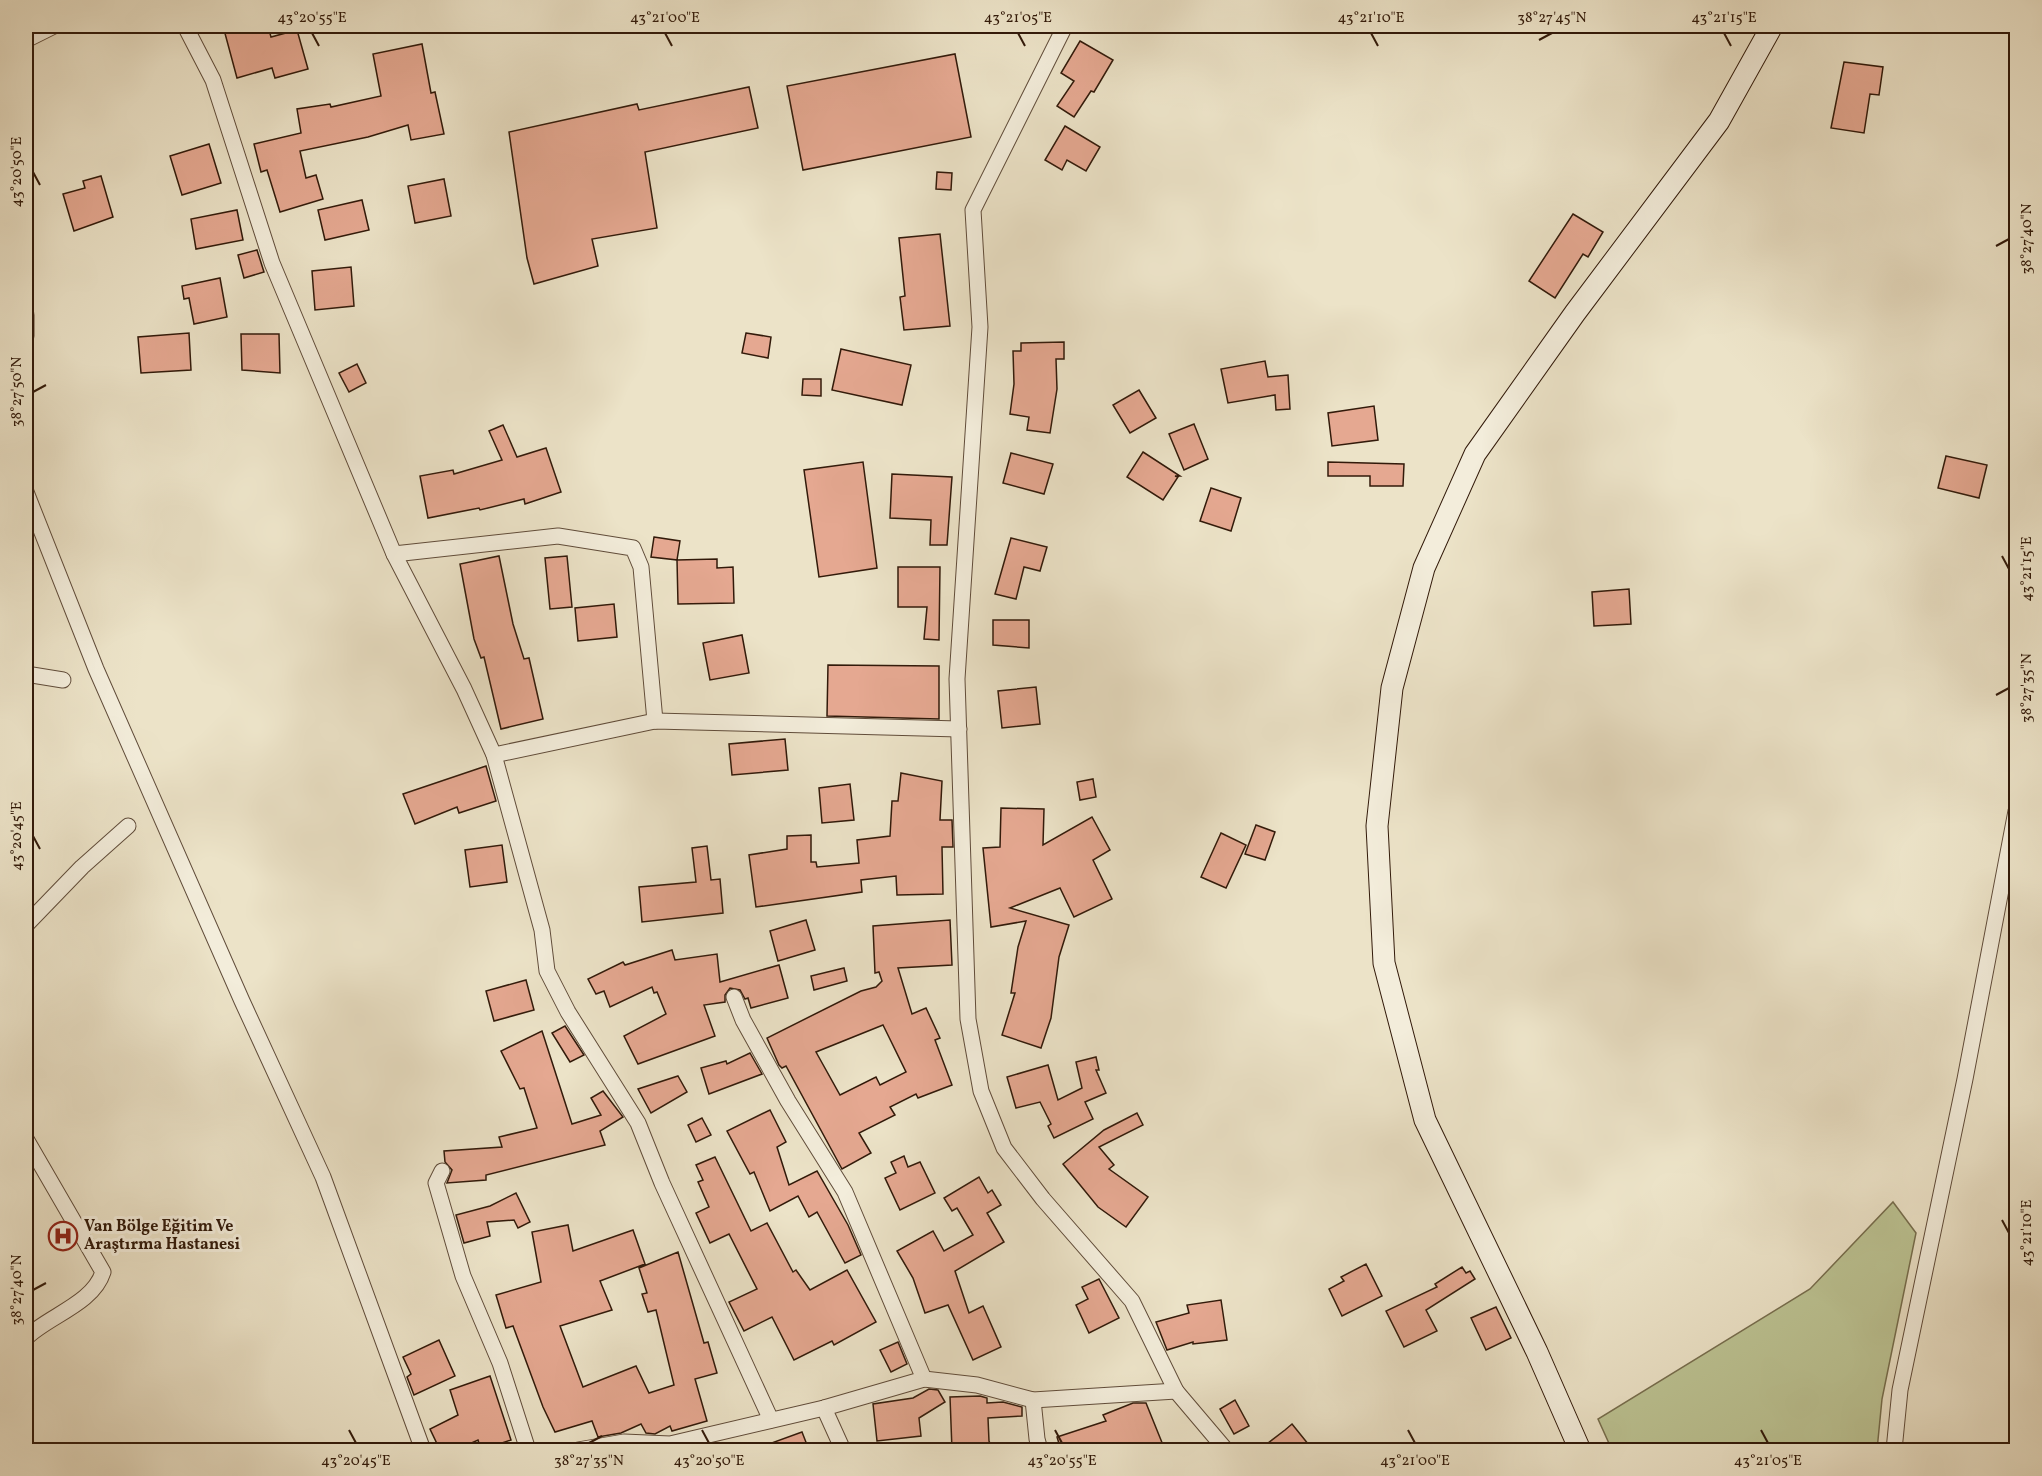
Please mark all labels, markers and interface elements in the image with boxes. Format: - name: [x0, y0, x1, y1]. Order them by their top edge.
- text: 43°20'55"E: [277, 8, 347, 29]
- text: 43°21'00"E: [630, 8, 700, 29]
- text: 43°21'05"E: [984, 8, 1052, 29]
- text: 43°21'10"E: [1337, 8, 1405, 29]
- text: 38°27'45"N: [1517, 8, 1587, 29]
- text: 43°21'15"E: [1691, 8, 1757, 29]
- text: 43°20'50"E: [7, 137, 28, 207]
- text: 38°27'40"N: [2017, 203, 2038, 275]
- text: 38°27'50"N: [7, 357, 28, 427]
- text: 43°21'15"E: [2017, 536, 2038, 602]
- text: 38°27'35"N: [2017, 653, 2038, 723]
- text: 43°20'45"E: [7, 801, 28, 871]
- text: 43°21'10"E: [2017, 1199, 2038, 1267]
- place label: Van Bölge Eğitim Ve Araştırma Hastanesi: [84, 1216, 240, 1256]
- hospital icon: Van Bölge Eğitim Ve Araştırma Hastanesi: [47, 1220, 79, 1252]
- text: 38°27'40"N: [7, 1254, 28, 1326]
- text: 43°20'45"E: [321, 1451, 391, 1472]
- text: 38°27'35"N: [554, 1451, 624, 1472]
- text: 43°20'50"E: [674, 1451, 744, 1472]
- text: 43°20'55"E: [1027, 1451, 1097, 1472]
- text: 43°21'00"E: [1380, 1451, 1450, 1472]
- text: 43°21'05"E: [1734, 1451, 1802, 1472]

